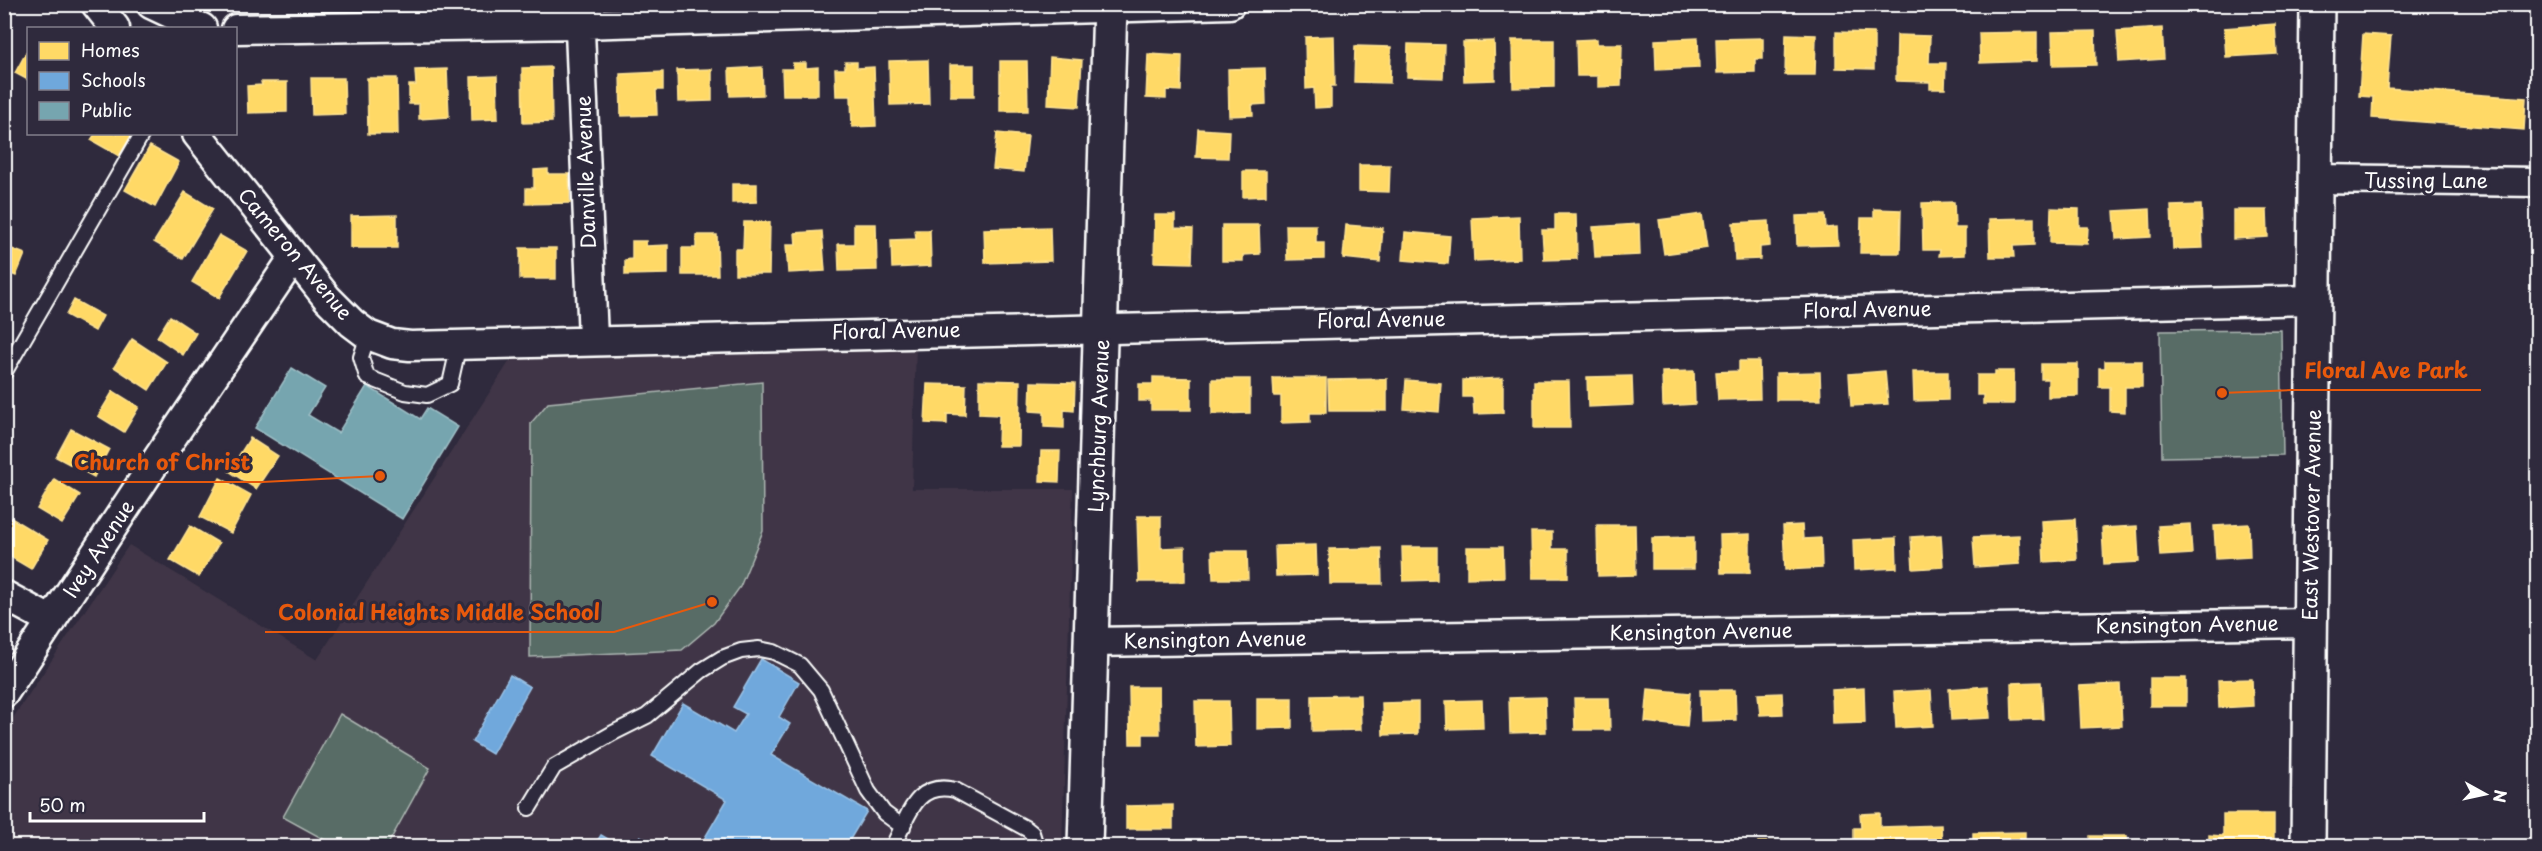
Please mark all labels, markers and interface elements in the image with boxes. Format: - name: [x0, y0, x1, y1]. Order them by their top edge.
- legend: [27, 27, 237, 135]
- text: Homes: [81, 36, 139, 63]
- text: Schools: [81, 66, 146, 93]
- street label: Danville Avenue: [567, 95, 603, 249]
- text: Public: [81, 96, 132, 123]
- street label: Tussing Lane: [2364, 165, 2488, 195]
- street label: Cameron Avenue: [231, 181, 360, 326]
- street label: Floral Avenue: [1802, 293, 1932, 325]
- street label: Floral Avenue: [1316, 303, 1446, 335]
- street label: Floral Avenue: [831, 314, 961, 346]
- street label: Lynchburg Avenue: [1080, 339, 1116, 513]
- callout: Floral Ave Park: [2292, 351, 2481, 390]
- text: Floral Ave Park: [2304, 353, 2468, 385]
- street label: East Westover Avenue: [2294, 409, 2328, 621]
- callout: Church of Christ: [61, 443, 262, 482]
- text: Church of Christ: [74, 445, 250, 477]
- street label: Ivey Avenue: [55, 493, 141, 603]
- callout: Colonial Heights Middle School: [265, 593, 614, 632]
- text: Colonial Heights Middle School: [278, 595, 600, 627]
- street label: Kensington Avenue: [2095, 607, 2279, 641]
- street label: Kensington Avenue: [1609, 614, 1793, 648]
- street label: Kensington Avenue: [1123, 622, 1307, 656]
- north arrow: [2455, 764, 2515, 824]
- scale bar: [30, 785, 204, 823]
- text: N: [2488, 788, 2514, 804]
- text: 50 m: [39, 791, 86, 818]

